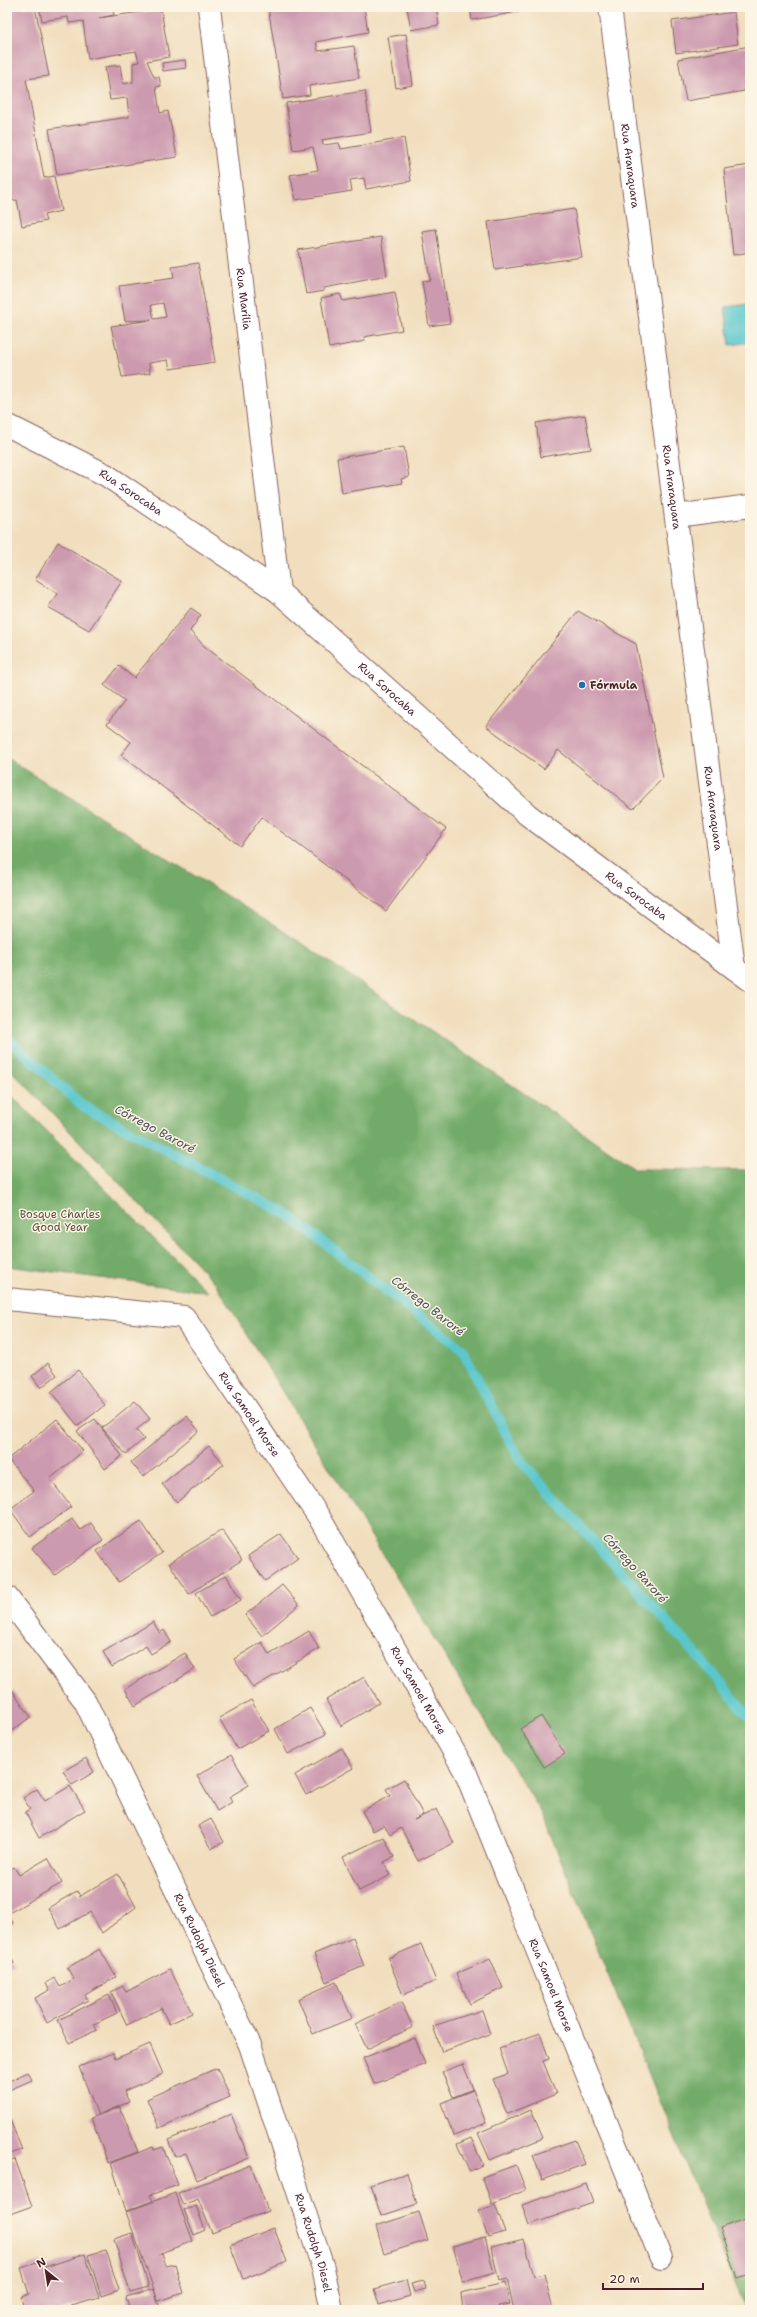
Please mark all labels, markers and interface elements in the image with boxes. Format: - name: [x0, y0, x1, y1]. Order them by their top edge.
- street label: Rua Araraquara: [617, 122, 643, 209]
- street label: Rua Marília: [232, 267, 255, 331]
- street label: Rua Araraquara: [659, 444, 684, 530]
- street label: Rua Sorocaba: [96, 466, 165, 519]
- street label: Rua Sorocaba: [354, 659, 419, 719]
- place label: Fórmula: [590, 678, 638, 693]
- marker: Fórmula: [577, 680, 587, 690]
- street label: Rua Araraquara: [700, 765, 726, 852]
- street label: Rua Sorocaba: [602, 868, 670, 924]
- water label: Córrego Baroré: [112, 1101, 198, 1157]
- park label: Bosque Charles Good Year: [20, 1207, 100, 1235]
- water label: Córrego Baroré: [388, 1272, 468, 1340]
- street label: Rua Samoel Morse: [215, 1369, 283, 1460]
- water label: Córrego Baroré: [599, 1530, 671, 1607]
- street label: Rua Samoel Morse: [387, 1644, 449, 1737]
- street label: Rua Rudolph Diesel: [170, 1891, 228, 1990]
- street label: Rua Samoel Morse: [525, 1936, 576, 2034]
- street label: Rua Rudolph Diesel: [291, 2191, 335, 2294]
- north arrow: [26, 2251, 66, 2291]
- text: N: [34, 2254, 49, 2271]
- scale bar: [603, 2265, 703, 2291]
- text: 20 m: [609, 2271, 640, 2287]

